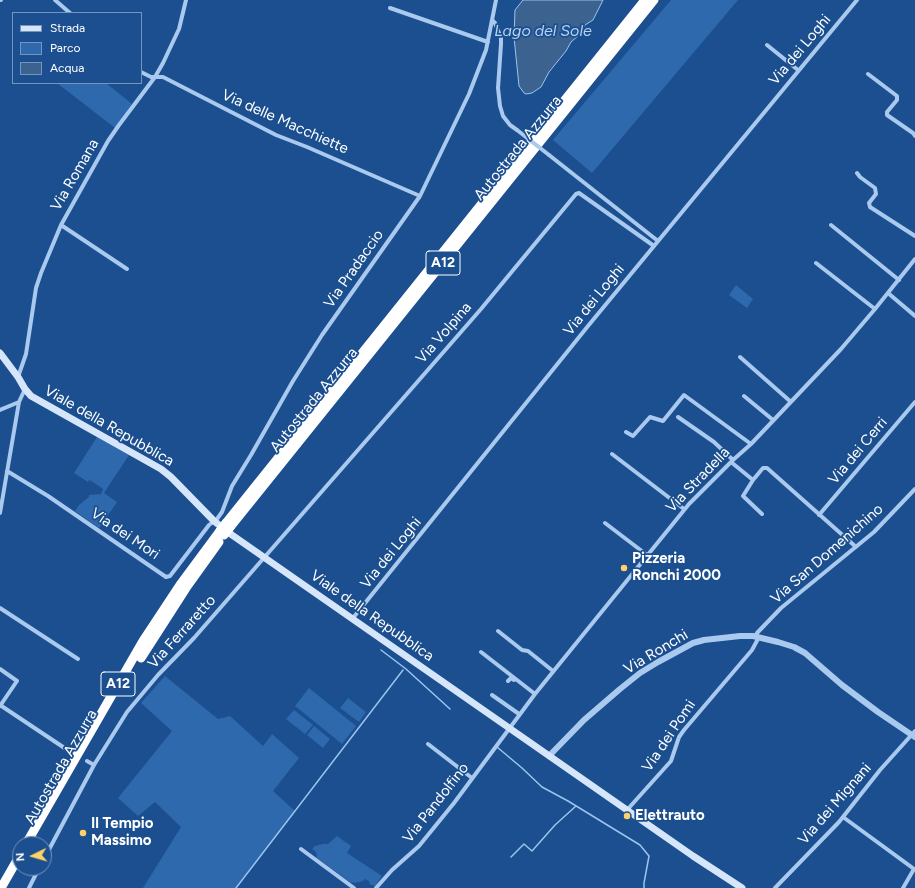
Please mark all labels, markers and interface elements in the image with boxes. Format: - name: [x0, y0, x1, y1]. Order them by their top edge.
- street label: Via dei Loghi: [765, 11, 835, 89]
- legend: [12, 12, 142, 84]
- text: Strada: [50, 21, 85, 35]
- water label: Lago del Sole: [494, 21, 592, 41]
- text: Parco: [50, 41, 80, 55]
- text: Acqua: [50, 61, 84, 75]
- street label: Via delle Macchiette: [219, 86, 351, 158]
- street label: Autostrada Azzurra: [470, 92, 566, 204]
- street label: Via Romana: [47, 136, 103, 214]
- street label: Via Pradaccio: [320, 226, 388, 312]
- road number: A12: [426, 251, 460, 275]
- street label: Via dei Loghi: [560, 261, 628, 339]
- street label: Via Volpina: [412, 299, 476, 367]
- street label: Autostrada Azzurra: [266, 344, 362, 456]
- street label: Viale della Repubblica: [41, 382, 177, 470]
- street label: Via dei Cerri: [825, 414, 891, 488]
- street label: Via Stradella: [662, 444, 734, 516]
- street label: Via San Domenichino: [767, 500, 887, 608]
- street label: Via dei Mori: [87, 504, 163, 564]
- street label: Via dei Loghi: [357, 514, 425, 592]
- place label: Pizzeria Ronchi 2000: [632, 550, 721, 585]
- marker: Pizzeria Ronchi 2000: [619, 563, 629, 573]
- street label: Viale della Repubblica: [307, 567, 437, 665]
- street label: Via Ferraretto: [144, 592, 220, 672]
- street label: Via Ronchi: [621, 626, 691, 678]
- road number: A12: [101, 672, 135, 696]
- street label: Via dei Pomi: [638, 697, 700, 775]
- street label: Autostrada Azzurra: [21, 706, 101, 828]
- street label: Via Pandolfino: [399, 759, 473, 847]
- street label: Via dei Mignani: [795, 760, 875, 848]
- place label: Elettrauto: [635, 807, 705, 825]
- marker: Elettrauto: [622, 811, 632, 821]
- place label: Il Tempio Massimo: [91, 815, 153, 850]
- marker: Il Tempio Massimo: [78, 828, 88, 838]
- north arrow: [12, 836, 52, 876]
- text: N: [14, 852, 27, 862]

